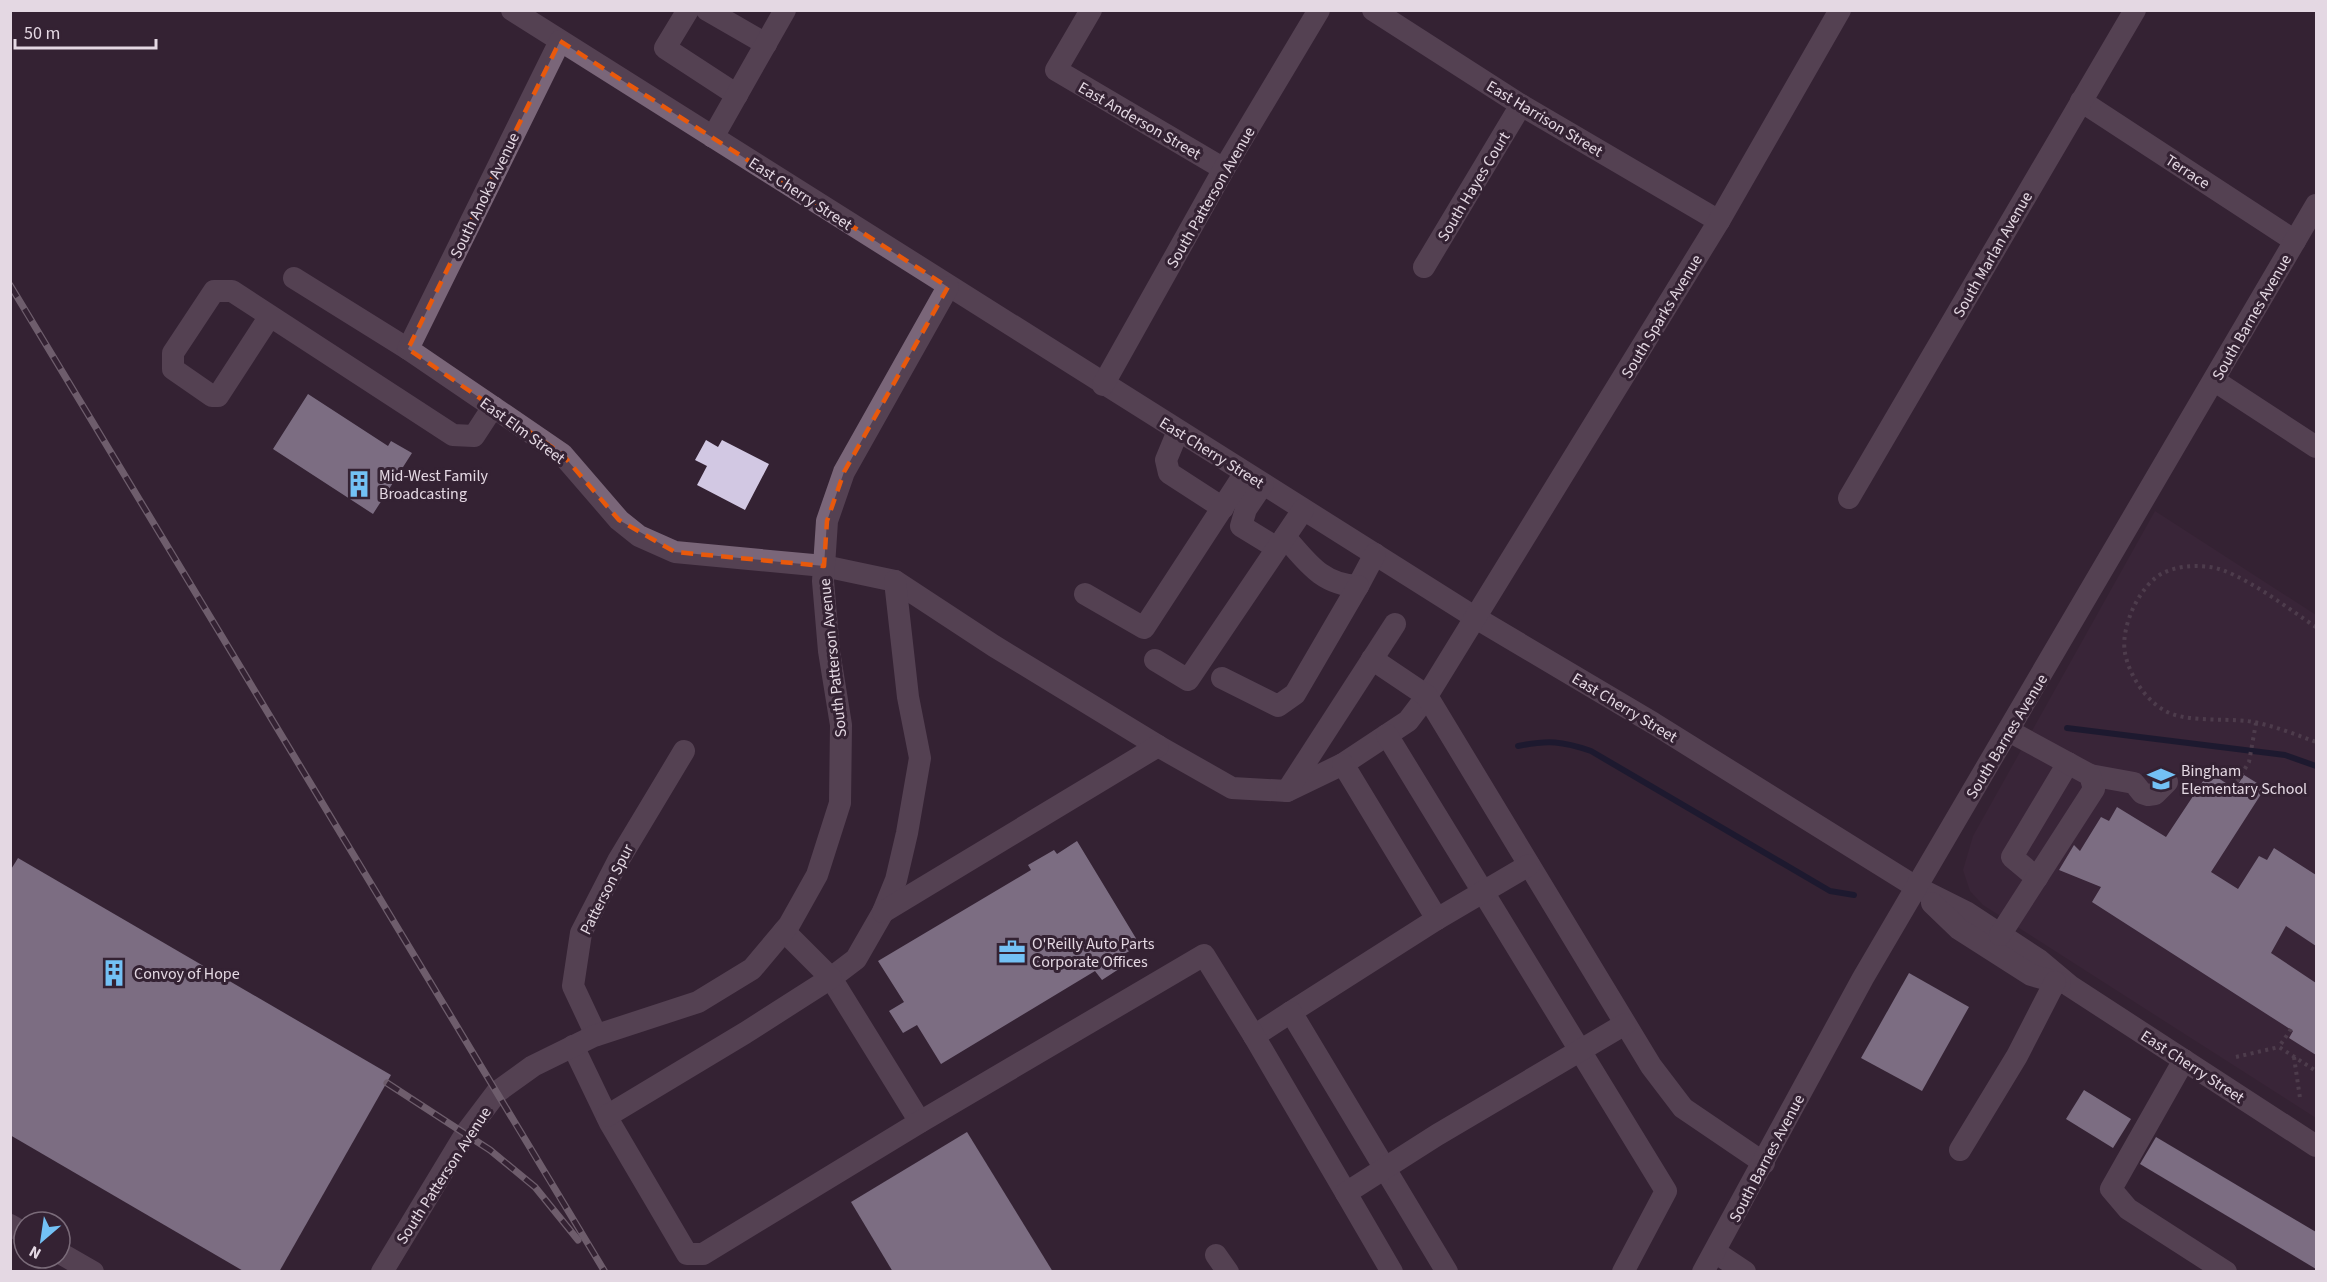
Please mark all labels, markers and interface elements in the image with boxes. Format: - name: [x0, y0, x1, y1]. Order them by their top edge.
- scale bar: [15, 12, 156, 50]
- text: 50 m: [24, 21, 60, 46]
- street label: East Harrison Street: [1482, 75, 1607, 163]
- street label: East Anderson Street: [1074, 77, 1206, 165]
- street label: South Patterson Avenue: [1161, 123, 1260, 272]
- street label: South Hayes Court: [1432, 127, 1516, 246]
- street label: South Anoka Avenue: [445, 129, 525, 262]
- street label: Terrace: [2161, 149, 2214, 194]
- street label: East Cherry Street: [744, 152, 857, 236]
- street label: South Marlan Avenue: [1948, 188, 2038, 321]
- street label: South Sparks Avenue: [1616, 250, 1708, 383]
- street label: South Barnes Avenue: [2207, 250, 2297, 385]
- street label: East Elm Street: [475, 392, 570, 470]
- street label: East Cherry Street: [1155, 412, 1268, 494]
- place label: Mid-West Family Broadcasting: [379, 465, 488, 505]
- building icon: Mid-West Family Broadcasting: [344, 469, 374, 499]
- street label: South Patterson Avenue: [814, 577, 852, 739]
- street label: East Cherry Street: [1568, 668, 1682, 748]
- street label: South Barnes Avenue: [1961, 670, 2053, 803]
- place label: Bingham Elementary School: [2181, 760, 2307, 800]
- school or university icon: Bingham Elementary School: [2146, 764, 2176, 794]
- street label: Patterson Spur: [575, 840, 639, 939]
- place label: O'Reilly Auto Parts Corporate Offices: [1032, 933, 1155, 973]
- office icon: O'Reilly Auto Parts Corporate Offices: [997, 937, 1027, 967]
- building icon: Convoy of Hope: [99, 958, 129, 988]
- place label: Convoy of Hope: [134, 963, 240, 985]
- street label: East Cherry Street: [2136, 1025, 2249, 1109]
- street label: South Barnes Avenue: [1724, 1090, 1810, 1226]
- street label: South Patterson Avenue: [391, 1102, 497, 1249]
- north arrow: [12, 1210, 72, 1270]
- text: N: [25, 1240, 45, 1264]

